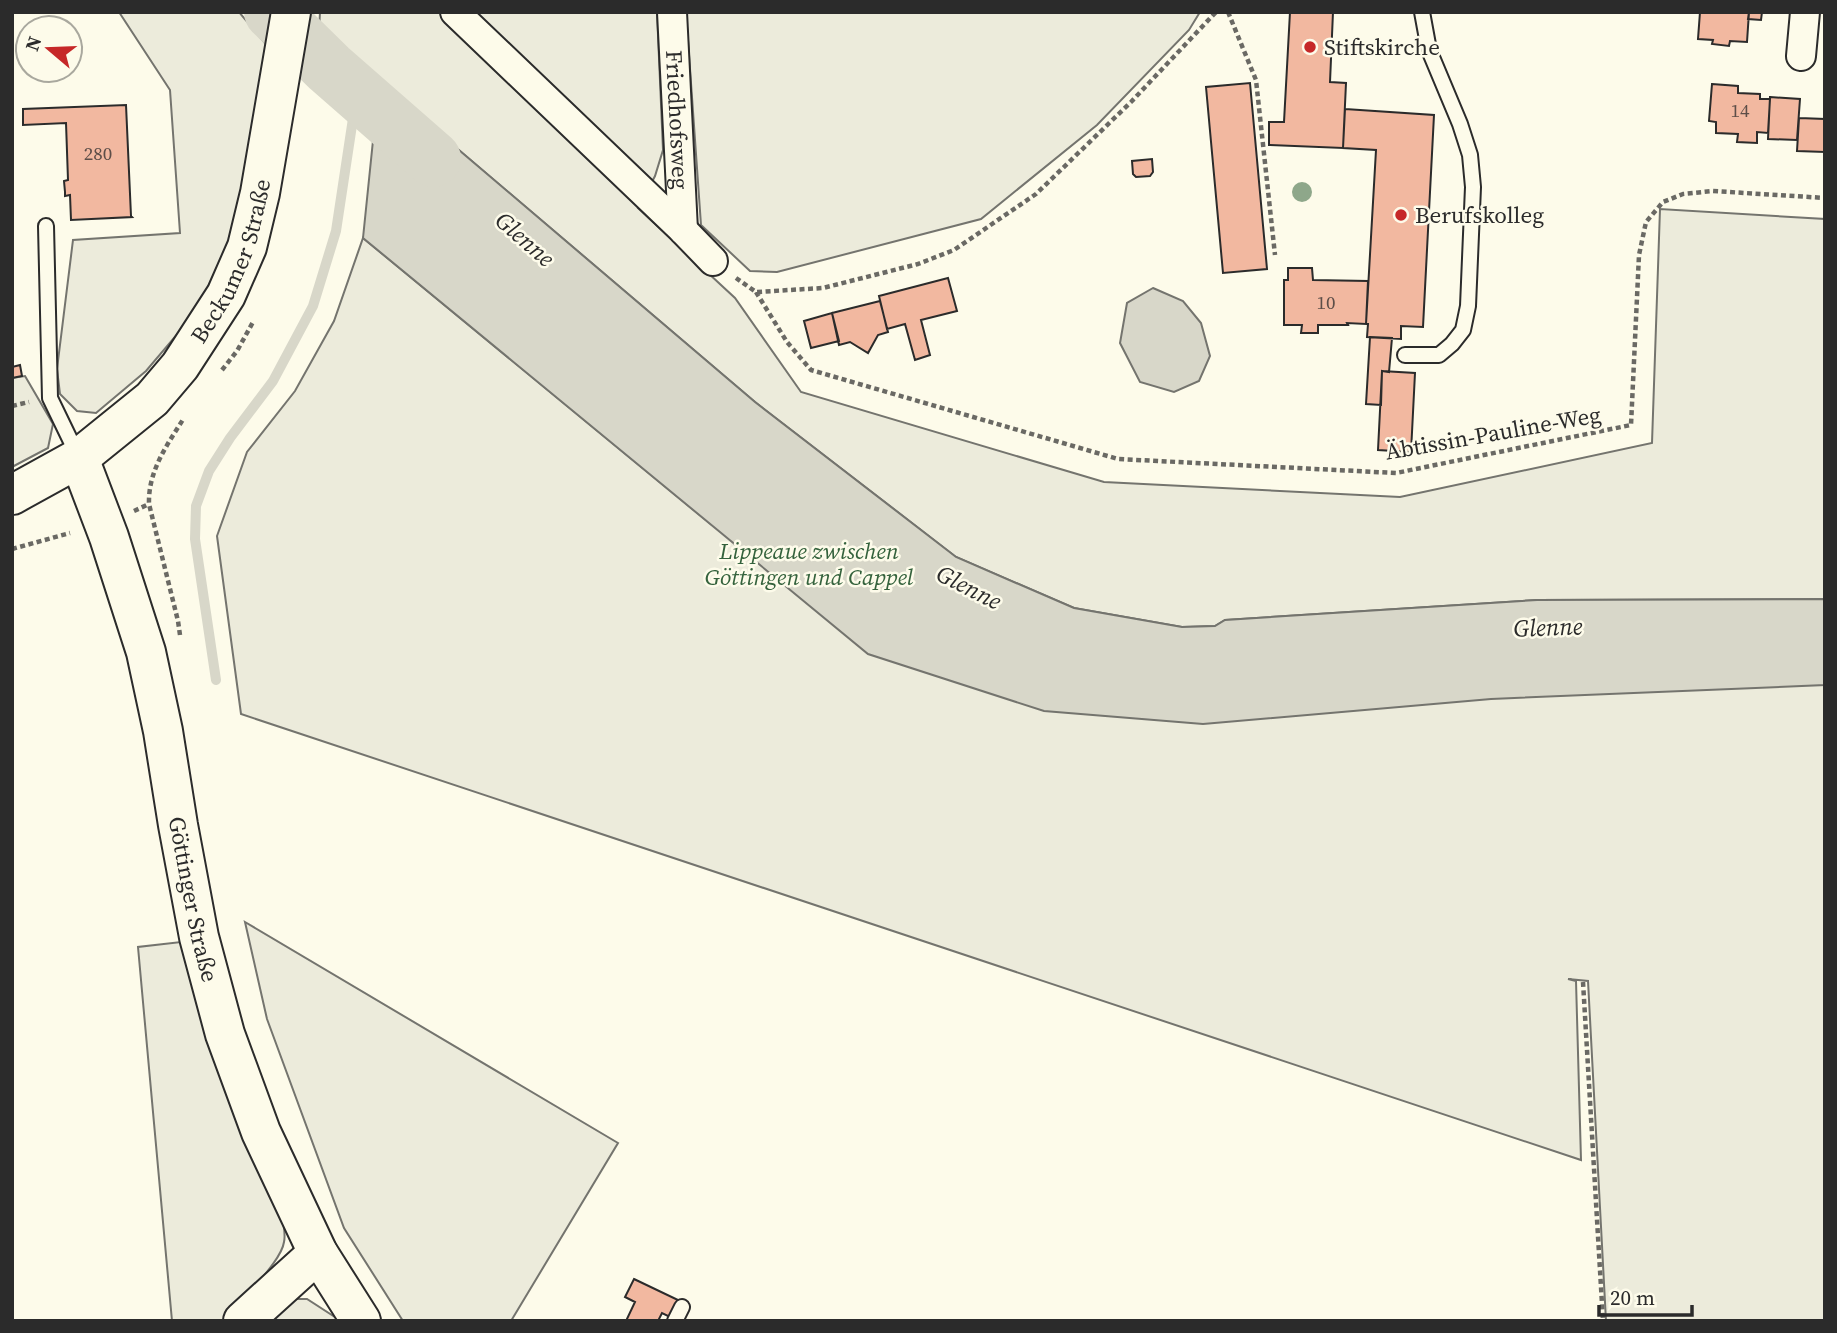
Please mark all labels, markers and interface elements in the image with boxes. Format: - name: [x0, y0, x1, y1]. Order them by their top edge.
- north arrow: [14, 14, 84, 84]
- place label: Stiftskirche: [1324, 31, 1440, 63]
- text: N: [18, 33, 48, 54]
- marker: Stiftskirche: [1302, 39, 1318, 55]
- street label: Friedhofsweg: [658, 49, 697, 190]
- house number: 14: [1730, 97, 1750, 123]
- house number: 280: [84, 140, 112, 166]
- street label: Beckumer Straße: [183, 177, 278, 349]
- place label: Berufskolleg: [1415, 199, 1544, 231]
- water label: Glenne: [488, 204, 562, 274]
- marker: Berufskolleg: [1393, 207, 1409, 223]
- house number: 10: [1316, 289, 1336, 315]
- street label: Äbtissin-Pauline-Weg: [1383, 398, 1603, 468]
- park label: Lippeaue zwischen Göttingen und Cappel: [705, 535, 914, 593]
- water label: Glenne: [931, 557, 1007, 617]
- water label: Glenne: [1513, 609, 1583, 645]
- street label: Göttinger Straße: [161, 814, 226, 985]
- scale bar: [1599, 1274, 1692, 1318]
- text: 20 m: [1610, 1283, 1655, 1312]

